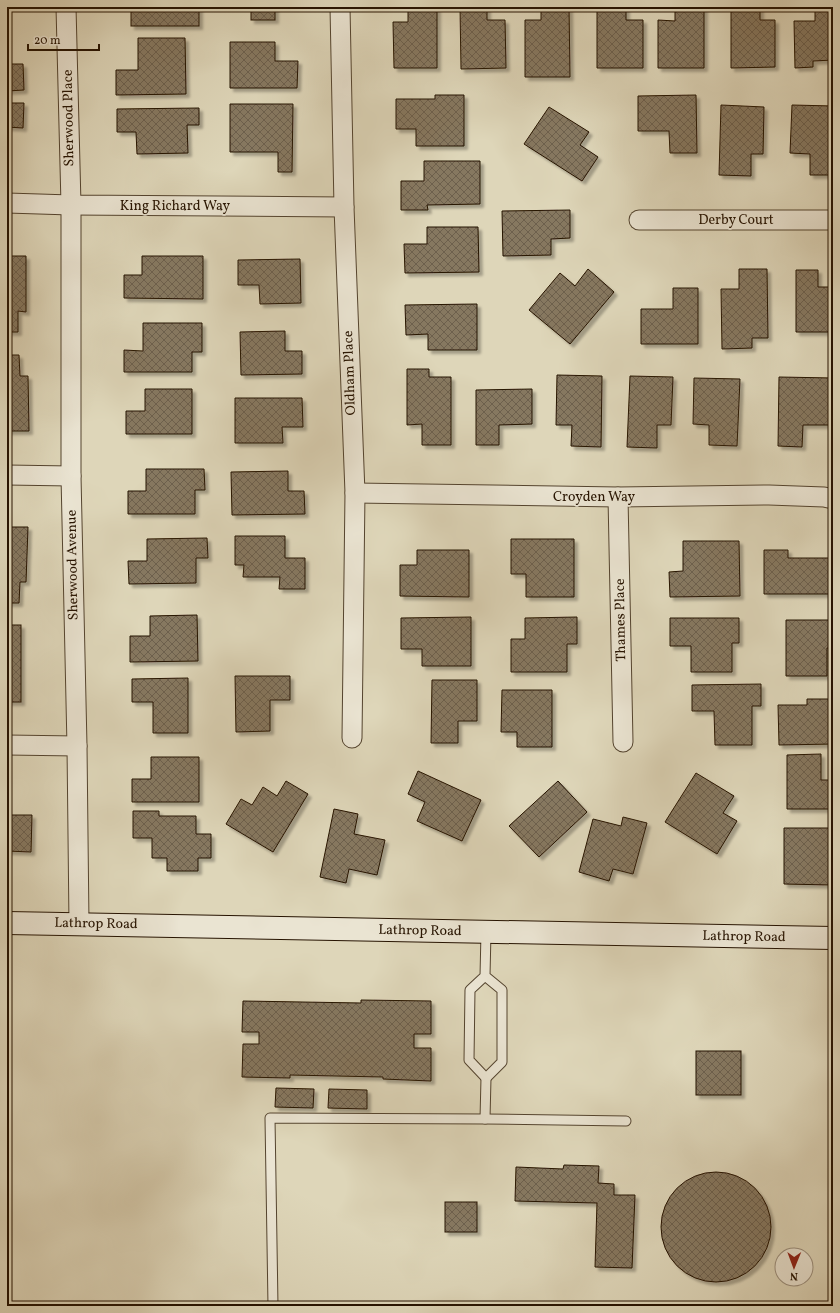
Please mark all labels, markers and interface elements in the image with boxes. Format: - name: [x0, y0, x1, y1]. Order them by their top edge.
- scale bar: [28, 26, 99, 52]
- text: 20 m: [34, 33, 61, 49]
- street label: Sherwood Place: [59, 69, 79, 167]
- street label: King Richard Way: [120, 197, 231, 216]
- street label: Derby Court: [698, 211, 774, 230]
- street label: Oldham Place: [339, 330, 361, 416]
- street label: Croyden Way: [553, 488, 636, 507]
- street label: Sherwood Avenue: [63, 509, 83, 620]
- street label: Thames Place: [611, 578, 631, 662]
- street label: Lathrop Road: [54, 914, 138, 934]
- street label: Lathrop Road: [378, 921, 462, 941]
- street label: Lathrop Road: [702, 927, 786, 947]
- north arrow: [774, 1247, 814, 1287]
- text: N: [790, 1268, 798, 1283]

